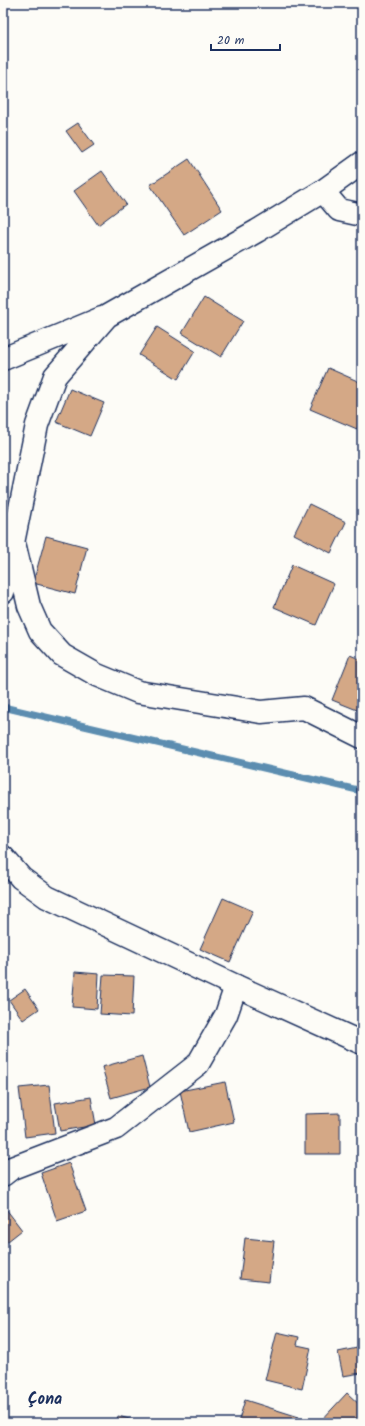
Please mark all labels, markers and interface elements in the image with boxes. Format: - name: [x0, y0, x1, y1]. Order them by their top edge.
- scale bar: [211, 26, 280, 52]
- text: 20 m: [217, 31, 245, 50]
- district label: Çona: [28, 1387, 62, 1412]

